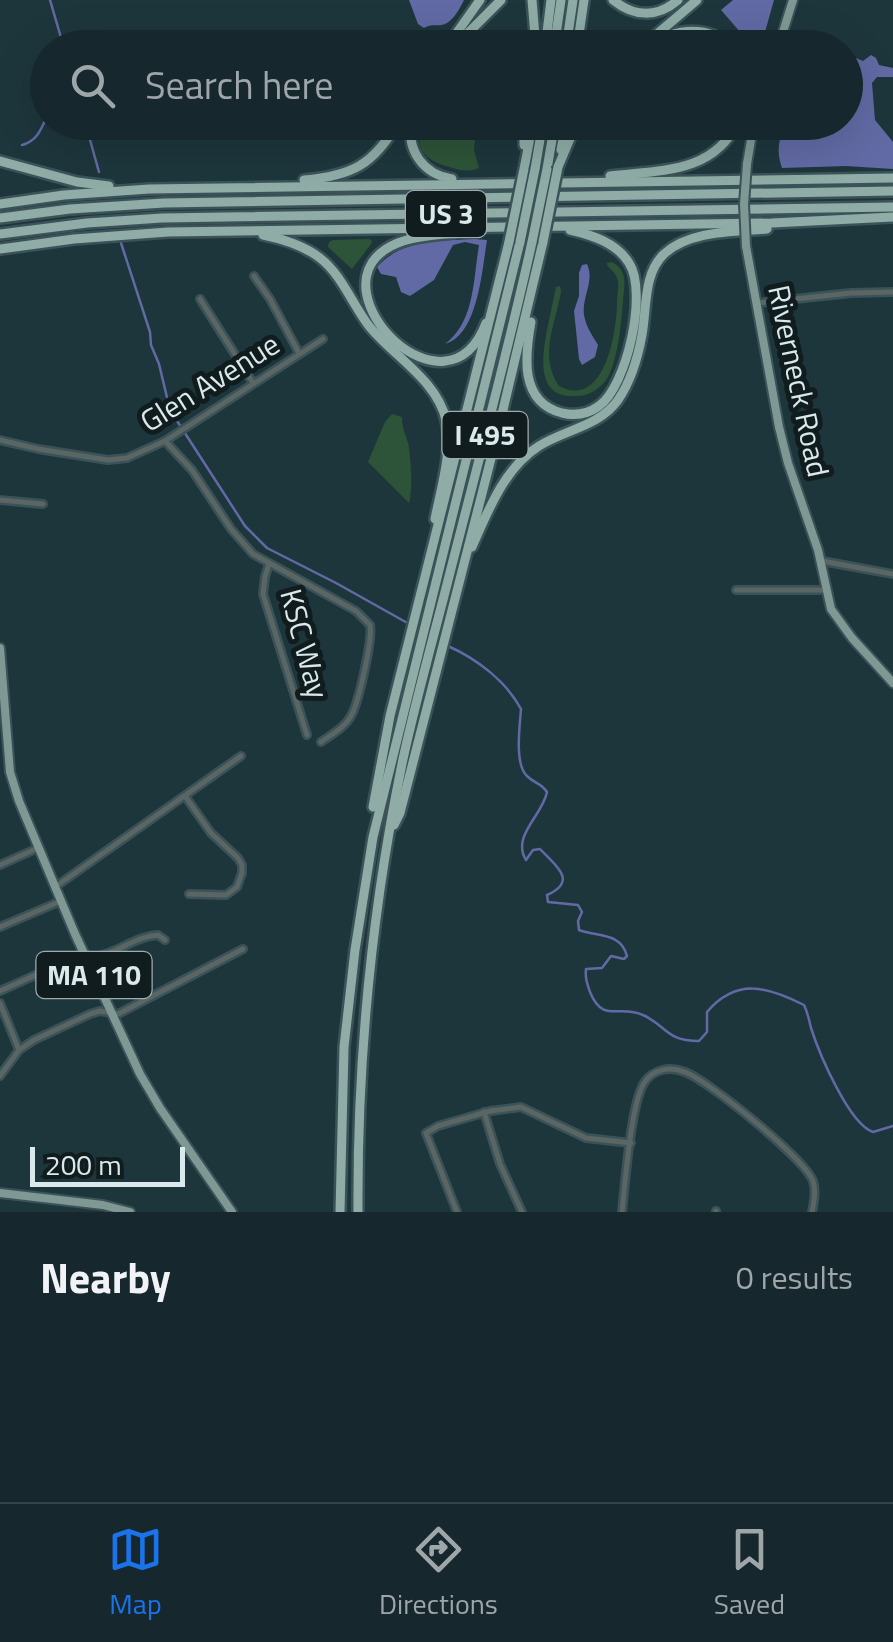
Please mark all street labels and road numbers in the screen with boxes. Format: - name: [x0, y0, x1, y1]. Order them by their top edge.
- road number: US 3: [406, 191, 486, 237]
- street label: Riverneck Road: [756, 281, 842, 481]
- street label: Glen Avenue: [131, 321, 288, 443]
- road number: I 495: [442, 412, 528, 458]
- street label: KSC Way: [268, 584, 342, 704]
- road number: MA 110: [36, 952, 152, 998]

